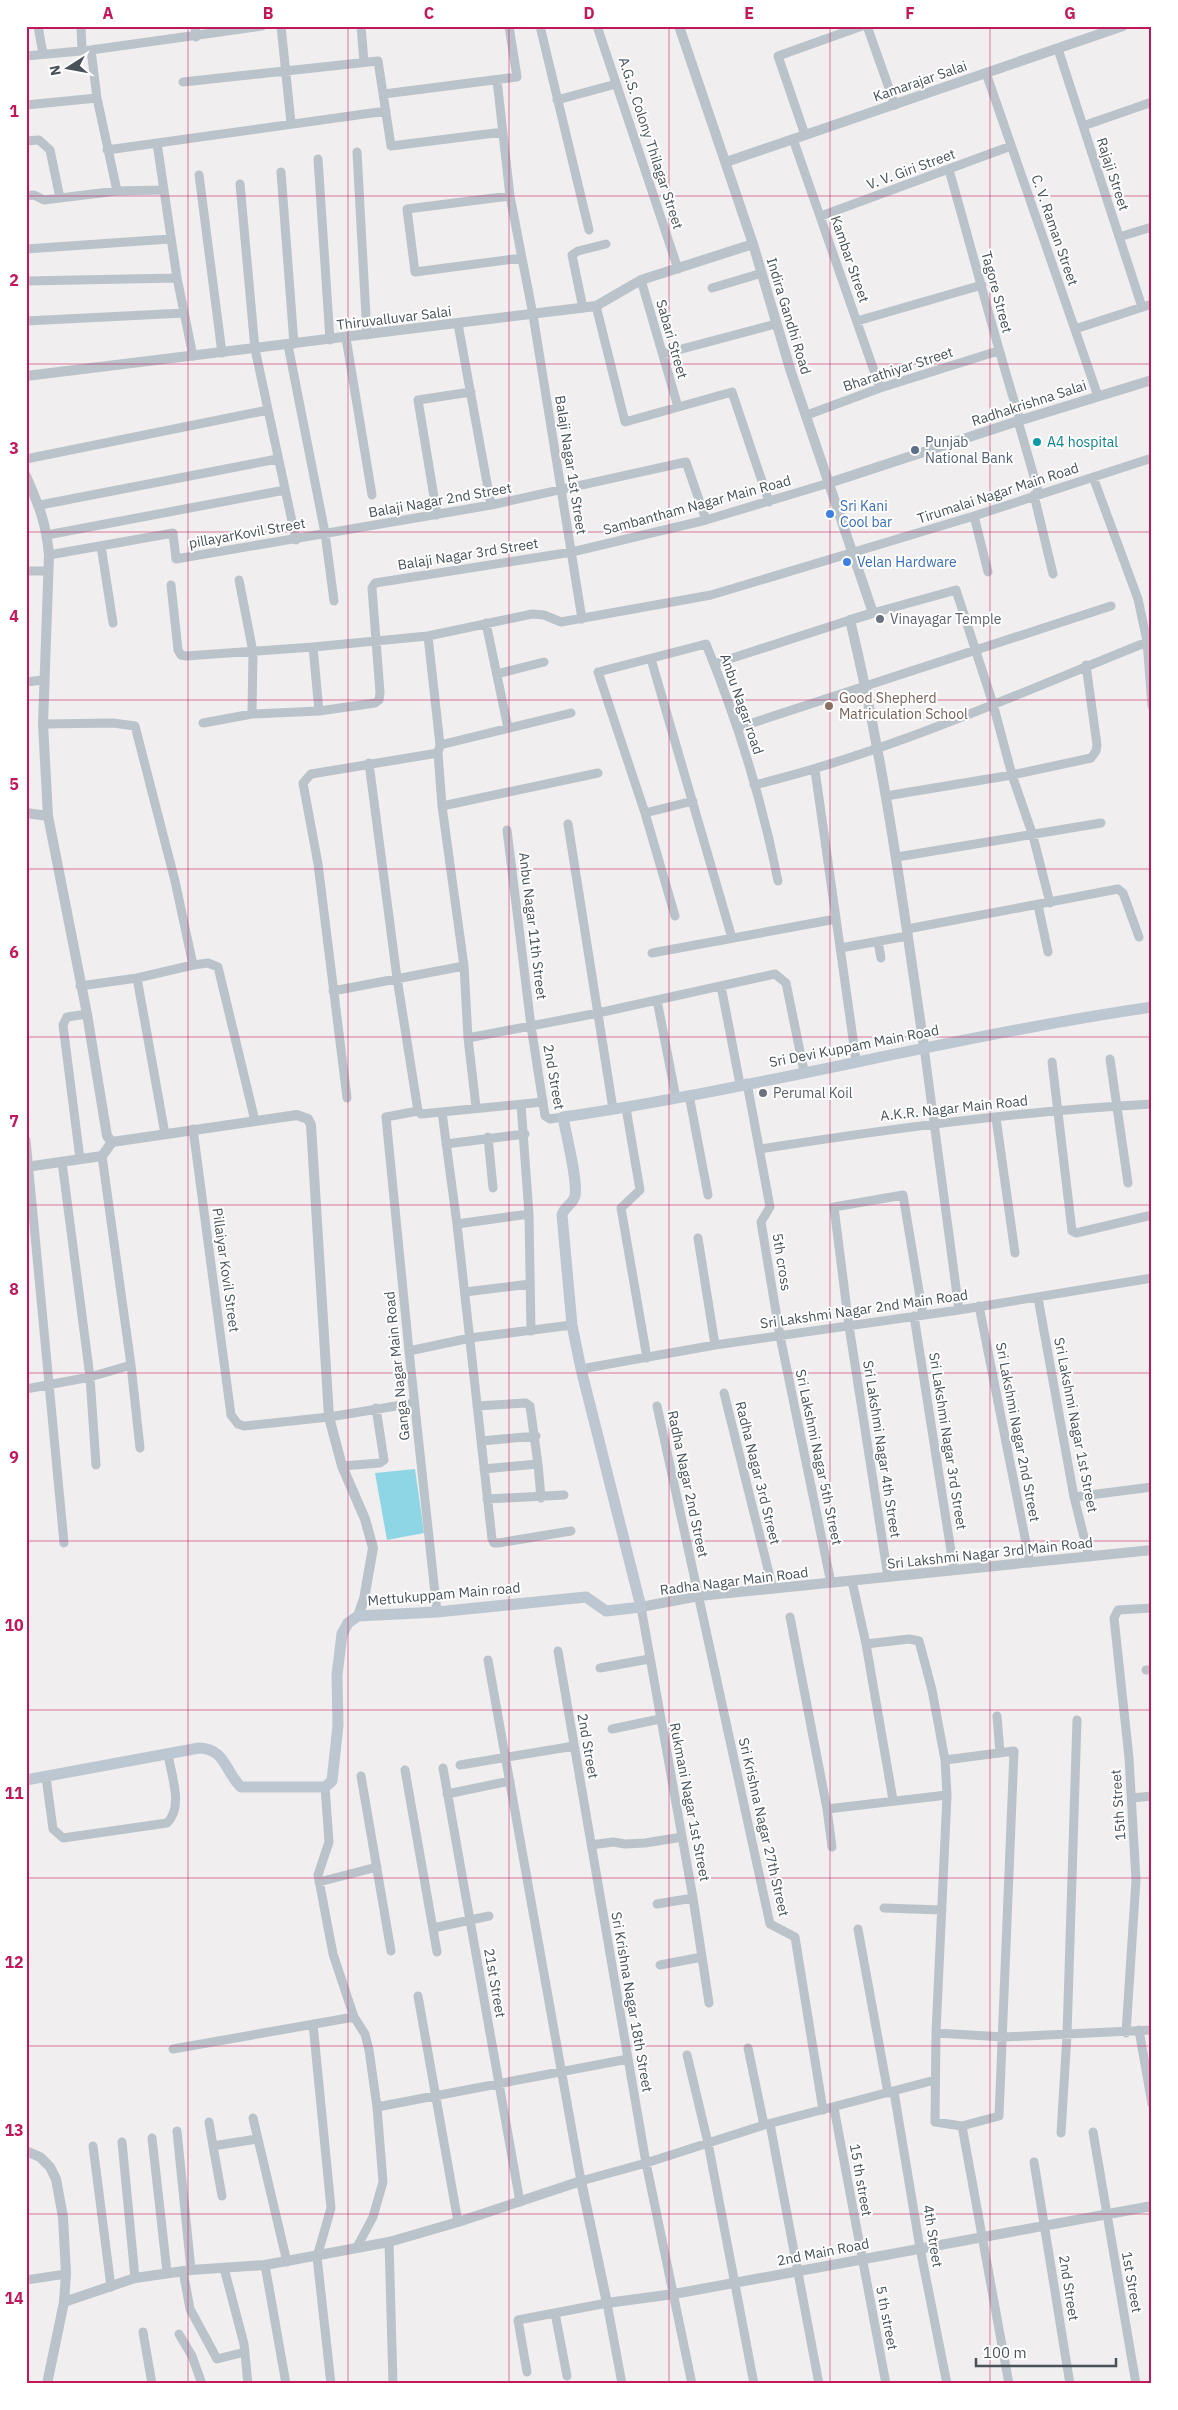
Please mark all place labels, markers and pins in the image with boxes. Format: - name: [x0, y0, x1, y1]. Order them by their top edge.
- place label: Punjab National Bank: [925, 433, 1014, 467]
- place label: A4 hospital: [1047, 433, 1118, 451]
- marker: A4 hospital: [1031, 436, 1043, 448]
- marker: Punjab National Bank: [909, 444, 921, 456]
- place label: Sri Kani Cool bar: [840, 497, 892, 531]
- marker: Sri Kani Cool bar: [824, 508, 836, 520]
- place label: Velan Hardware: [857, 553, 957, 571]
- marker: Velan Hardware: [841, 556, 853, 568]
- place label: Vinayagar Temple: [890, 610, 1002, 628]
- marker: Vinayagar Temple: [874, 613, 886, 625]
- place label: Good Shepherd Matriculation School: [839, 689, 968, 723]
- marker: Good Shepherd Matriculation School: [823, 700, 835, 712]
- place label: Perumal Koil: [773, 1084, 853, 1102]
- marker: Perumal Koil: [757, 1087, 769, 1099]

